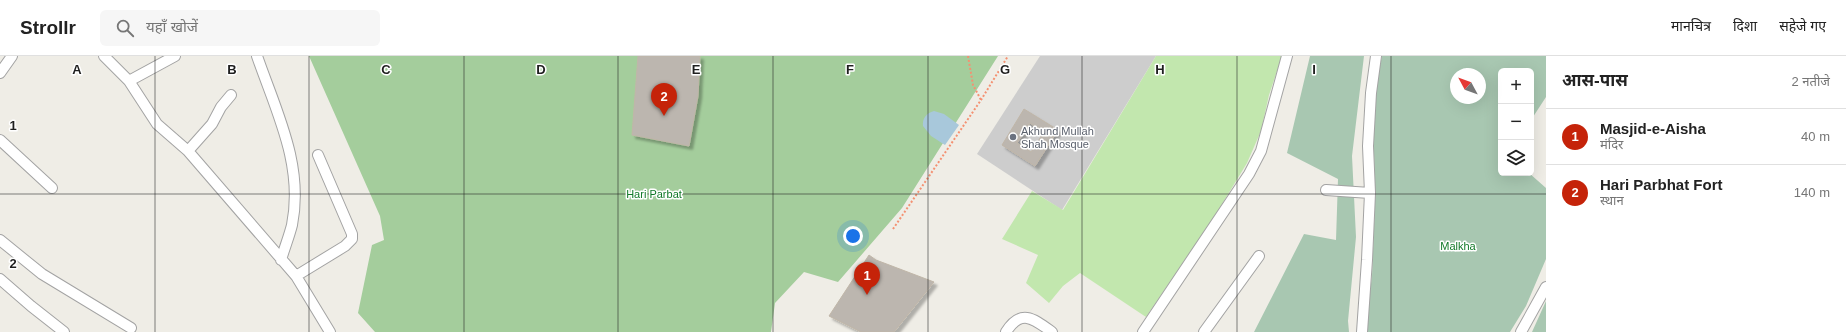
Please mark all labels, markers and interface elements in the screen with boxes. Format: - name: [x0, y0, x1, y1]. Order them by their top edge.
- search box: [100, 10, 380, 46]
- text: Strollr: [20, 17, 76, 38]
- icon: search: [114, 17, 136, 39]
- text: यहाँ खोजें: [146, 18, 198, 35]
- text: मानचित्र: [1671, 18, 1711, 34]
- text: दिशा: [1733, 18, 1757, 34]
- text: सहेजे गए: [1779, 18, 1826, 34]
- text: A: [72, 62, 82, 77]
- text: B: [227, 62, 237, 77]
- text: C: [381, 62, 391, 77]
- text: D: [536, 62, 546, 77]
- text: E: [692, 62, 701, 77]
- text: F: [846, 62, 854, 77]
- text: G: [1000, 62, 1010, 77]
- text: H: [1155, 62, 1165, 77]
- text: I: [1312, 62, 1316, 77]
- north arrow: [1450, 68, 1486, 104]
- map controls: [1498, 68, 1534, 176]
- button: +: [1498, 68, 1534, 104]
- text: आस-पास: [1562, 71, 1628, 90]
- text: 2 नतीजे: [1792, 74, 1830, 89]
- pin: 2: [651, 83, 677, 116]
- button: −: [1498, 104, 1534, 140]
- text: 1: [9, 118, 17, 133]
- text: Masjid-e-Aisha: [1600, 120, 1706, 137]
- place label: Akhund Mullah Shah Mosque: [1021, 125, 1094, 150]
- text: 1: [1571, 129, 1579, 144]
- text: 40 m: [1801, 129, 1830, 144]
- marker: Akhund Mullah Shah Mosque: [1008, 132, 1018, 142]
- text: मंदिर: [1600, 137, 1623, 152]
- button: layers: [1498, 140, 1534, 176]
- text: Hari Parbhat Fort: [1600, 176, 1723, 193]
- text: 2: [1571, 185, 1579, 200]
- text: 140 m: [1794, 185, 1830, 200]
- park label: Hari Parbat: [626, 188, 682, 200]
- text: स्थान: [1600, 193, 1624, 208]
- your location: [843, 226, 863, 246]
- park label: Malkha: [1440, 240, 1477, 252]
- text: 2: [9, 256, 17, 271]
- pin: 1: [854, 262, 880, 295]

